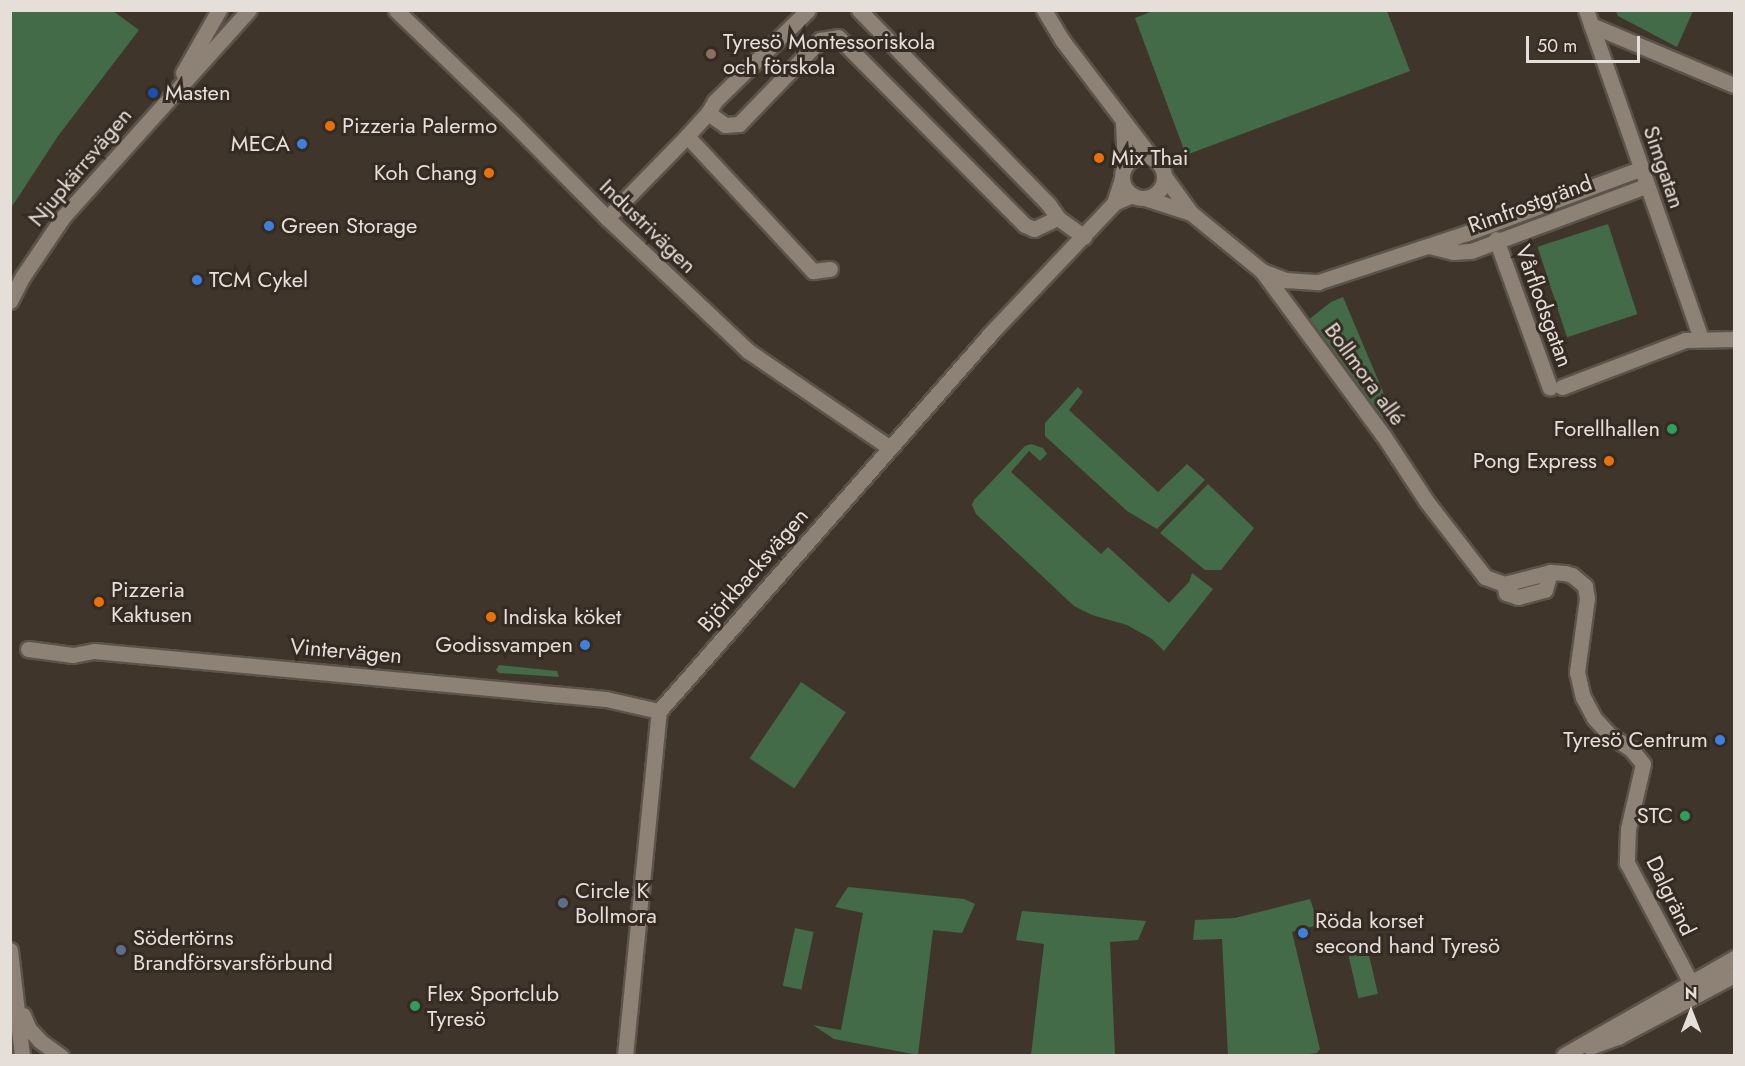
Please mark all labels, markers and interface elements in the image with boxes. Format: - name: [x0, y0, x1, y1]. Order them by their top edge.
- scale bar: [1529, 24, 1643, 62]
- place label: Tyresö Montessoriskola och förskola: [723, 28, 935, 80]
- text: 50 m: [1537, 33, 1577, 59]
- marker: Tyresö Montessoriskola och förskola: [704, 47, 718, 61]
- place label: Masten: [165, 80, 230, 106]
- marker: Masten: [146, 86, 160, 100]
- street label: Njupkärrsvägen: [23, 102, 137, 232]
- place label: Pizzeria Palermo: [342, 113, 497, 139]
- marker: Pizzeria Palermo: [323, 119, 337, 133]
- street label: Simgatan: [1638, 122, 1690, 212]
- place label: MECA: [231, 131, 290, 157]
- marker: MECA: [295, 137, 309, 151]
- place label: Mix Thai: [1111, 145, 1188, 171]
- marker: Mix Thai: [1092, 151, 1106, 165]
- place label: Koh Chang: [374, 160, 477, 186]
- marker: Koh Chang: [482, 166, 496, 180]
- street label: Rimfrostgränd: [1465, 169, 1595, 239]
- street label: Industrivägen: [594, 173, 702, 279]
- place label: Green Storage: [281, 213, 417, 239]
- marker: Green Storage: [262, 219, 276, 233]
- street label: Vårflodsgatan: [1510, 241, 1578, 371]
- place label: TCM Cykel: [209, 267, 308, 293]
- marker: TCM Cykel: [190, 273, 204, 287]
- street label: Bollmora allé: [1319, 318, 1411, 430]
- place label: Forellhallen: [1554, 416, 1660, 442]
- marker: Forellhallen: [1665, 422, 1679, 436]
- place label: Pong Express: [1473, 448, 1597, 474]
- marker: Pong Express: [1602, 454, 1616, 468]
- street label: Björkbacksvägen: [692, 503, 814, 637]
- place label: Pizzeria Kaktusen: [111, 576, 192, 628]
- marker: Pizzeria Kaktusen: [92, 595, 106, 609]
- place label: Indiska köket: [503, 604, 621, 630]
- marker: Indiska köket: [484, 610, 498, 624]
- place label: Godissvampen: [435, 632, 573, 658]
- street label: Vintervägen: [289, 633, 403, 669]
- marker: Godissvampen: [578, 638, 592, 652]
- place label: Tyresö Centrum: [1563, 727, 1708, 753]
- marker: Tyresö Centrum: [1713, 733, 1727, 747]
- place label: STC: [1637, 803, 1673, 829]
- marker: STC: [1678, 809, 1692, 823]
- street label: Dalgränd: [1640, 852, 1702, 940]
- place label: Circle K Bollmora: [575, 877, 657, 928]
- marker: Circle K Bollmora: [556, 896, 570, 910]
- place label: Röda korset second hand Tyresö: [1315, 907, 1500, 958]
- place label: Södertörns Brandförsvarsförbund: [133, 924, 333, 975]
- marker: Röda korset second hand Tyresö: [1296, 926, 1310, 940]
- marker: Södertörns Brandförsvarsförbund: [114, 943, 128, 957]
- place label: Flex Sportclub Tyresö: [427, 980, 559, 1032]
- north arrow: [1661, 982, 1721, 1042]
- text: N: [1685, 982, 1697, 1005]
- marker: Flex Sportclub Tyresö: [408, 999, 422, 1013]

